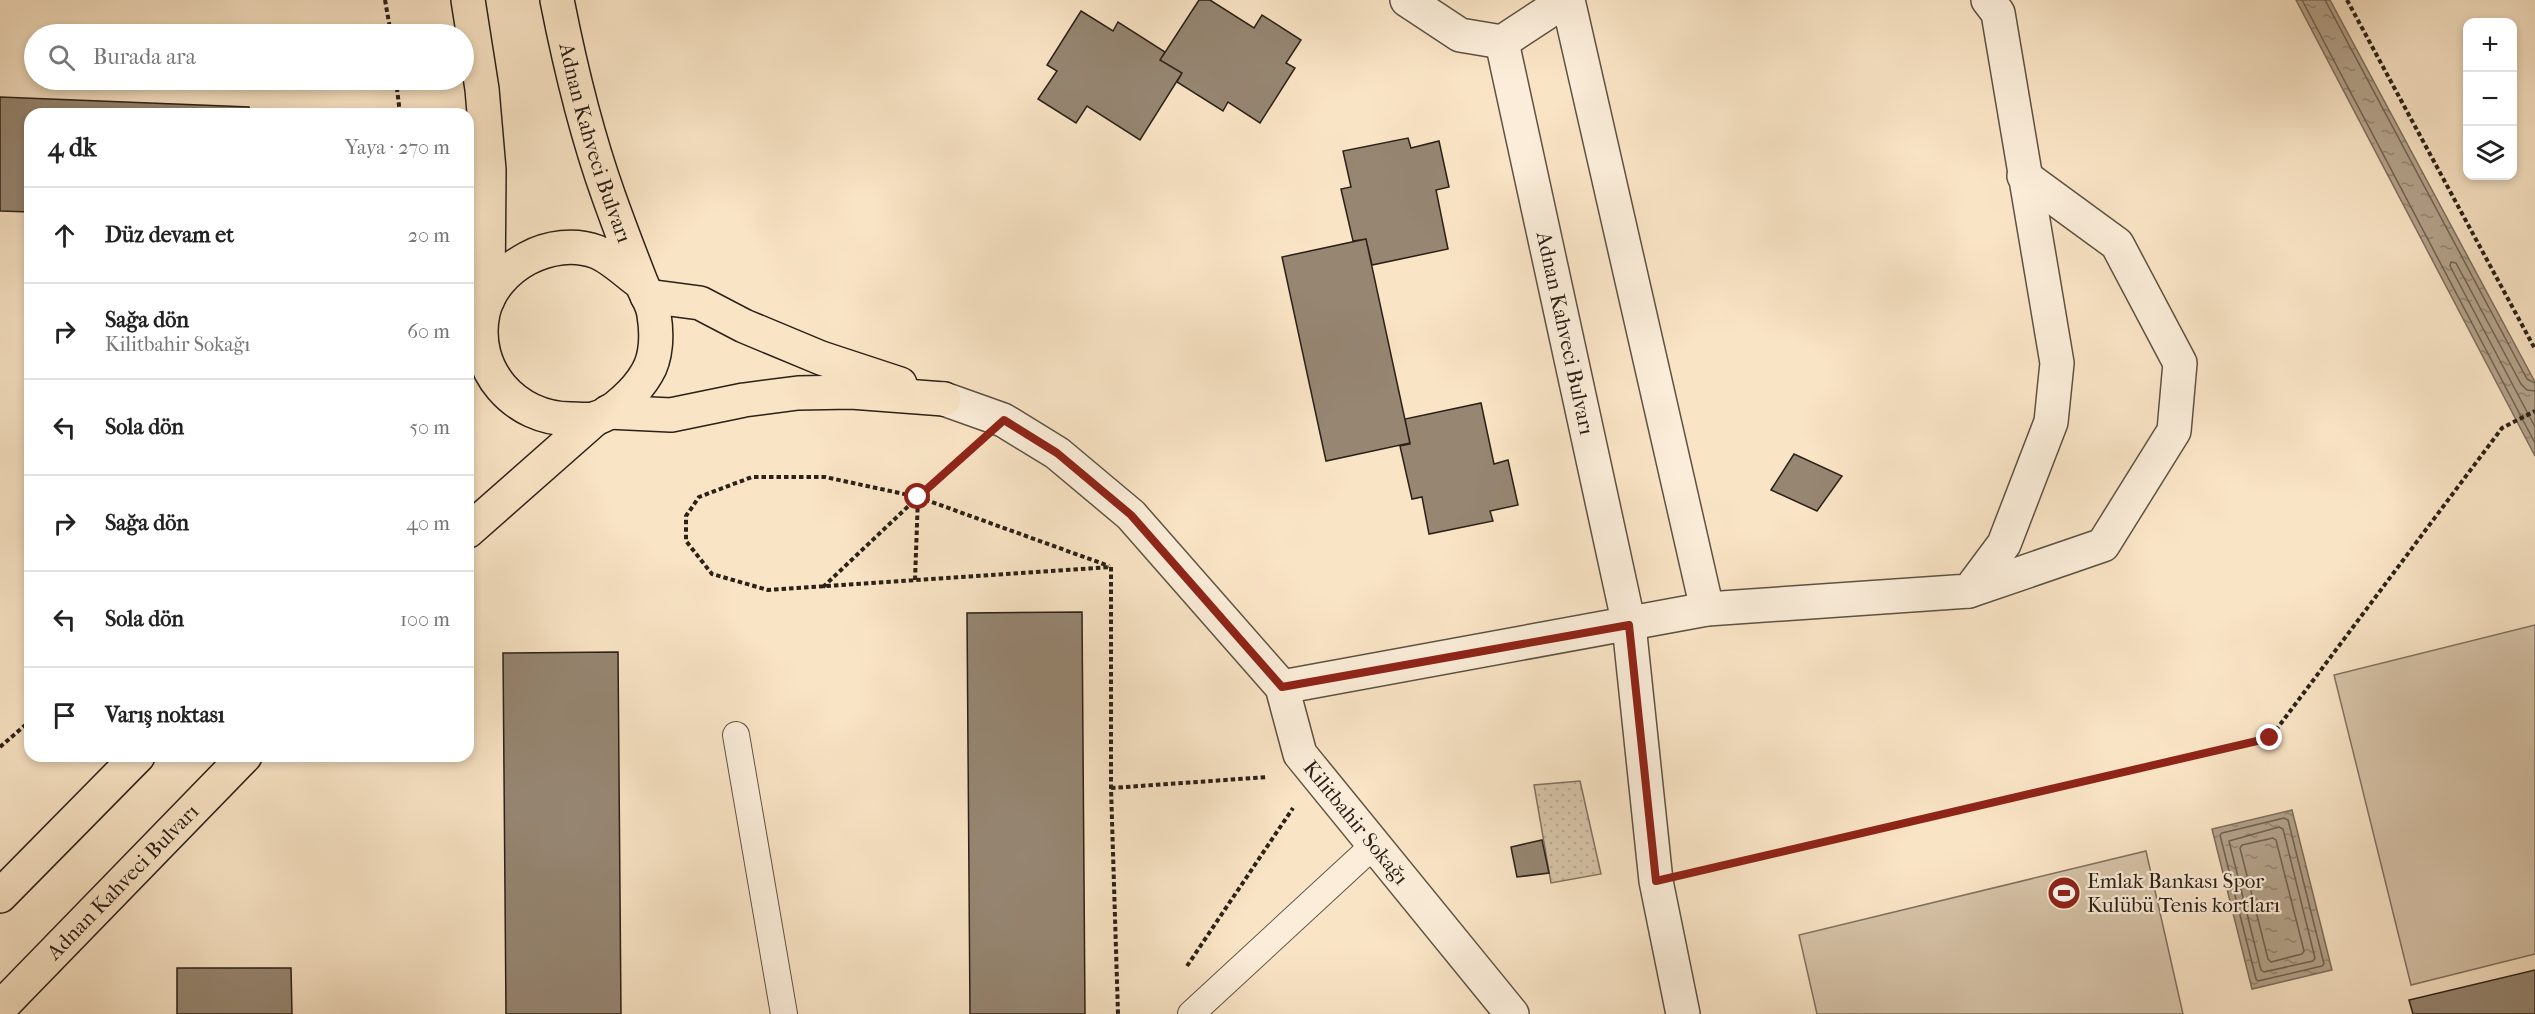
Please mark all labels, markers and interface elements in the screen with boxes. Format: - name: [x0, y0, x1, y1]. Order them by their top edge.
- map controls: [2463, 18, 2517, 180]
- button: +: [2463, 18, 2517, 72]
- search box: [24, 24, 474, 90]
- street label: Adnan Kahveci Bulvarı: [554, 40, 637, 246]
- icon: search: [45, 41, 78, 74]
- text: Burada ara: [93, 44, 196, 70]
- button: −: [2463, 72, 2517, 126]
- button: layers: [2463, 126, 2517, 180]
- text: 4 dk: [48, 132, 96, 163]
- text: Yaya · 270 m: [345, 136, 450, 159]
- icon: ahead: [48, 219, 81, 252]
- text: Düz devam et: [105, 222, 234, 248]
- text: 20 m: [408, 224, 450, 247]
- street label: Adnan Kahveci Bulvarı: [1531, 228, 1599, 437]
- text: Sağa dön: [105, 307, 189, 333]
- icon: right: [48, 315, 81, 348]
- text: 60 m: [407, 320, 450, 343]
- text: Kilitbahir Sokağı: [105, 333, 250, 356]
- icon: left: [48, 411, 81, 444]
- text: Sola dön: [105, 414, 184, 440]
- text: 50 m: [409, 416, 450, 439]
- route start: [904, 483, 930, 509]
- icon: right: [48, 507, 81, 540]
- text: Sağa dön: [105, 510, 189, 536]
- text: 40 m: [406, 512, 450, 535]
- icon: left: [48, 603, 81, 636]
- text: Sola dön: [105, 606, 184, 632]
- text: 100 m: [400, 608, 450, 631]
- icon: arrive: [48, 699, 81, 732]
- text: Varış noktası: [105, 702, 224, 728]
- route end: [2256, 724, 2282, 750]
- street label: Kilitbahir Sokağı: [1298, 756, 1413, 889]
- street label: Adnan Kahveci Bulvarı: [41, 799, 203, 965]
- place label: Emlak Bankası Spor Kulübü Tenis kortları: [2087, 869, 2280, 917]
- sports icon: Emlak Bankası Spor Kulübü Tenis kortları: [2046, 875, 2082, 911]

